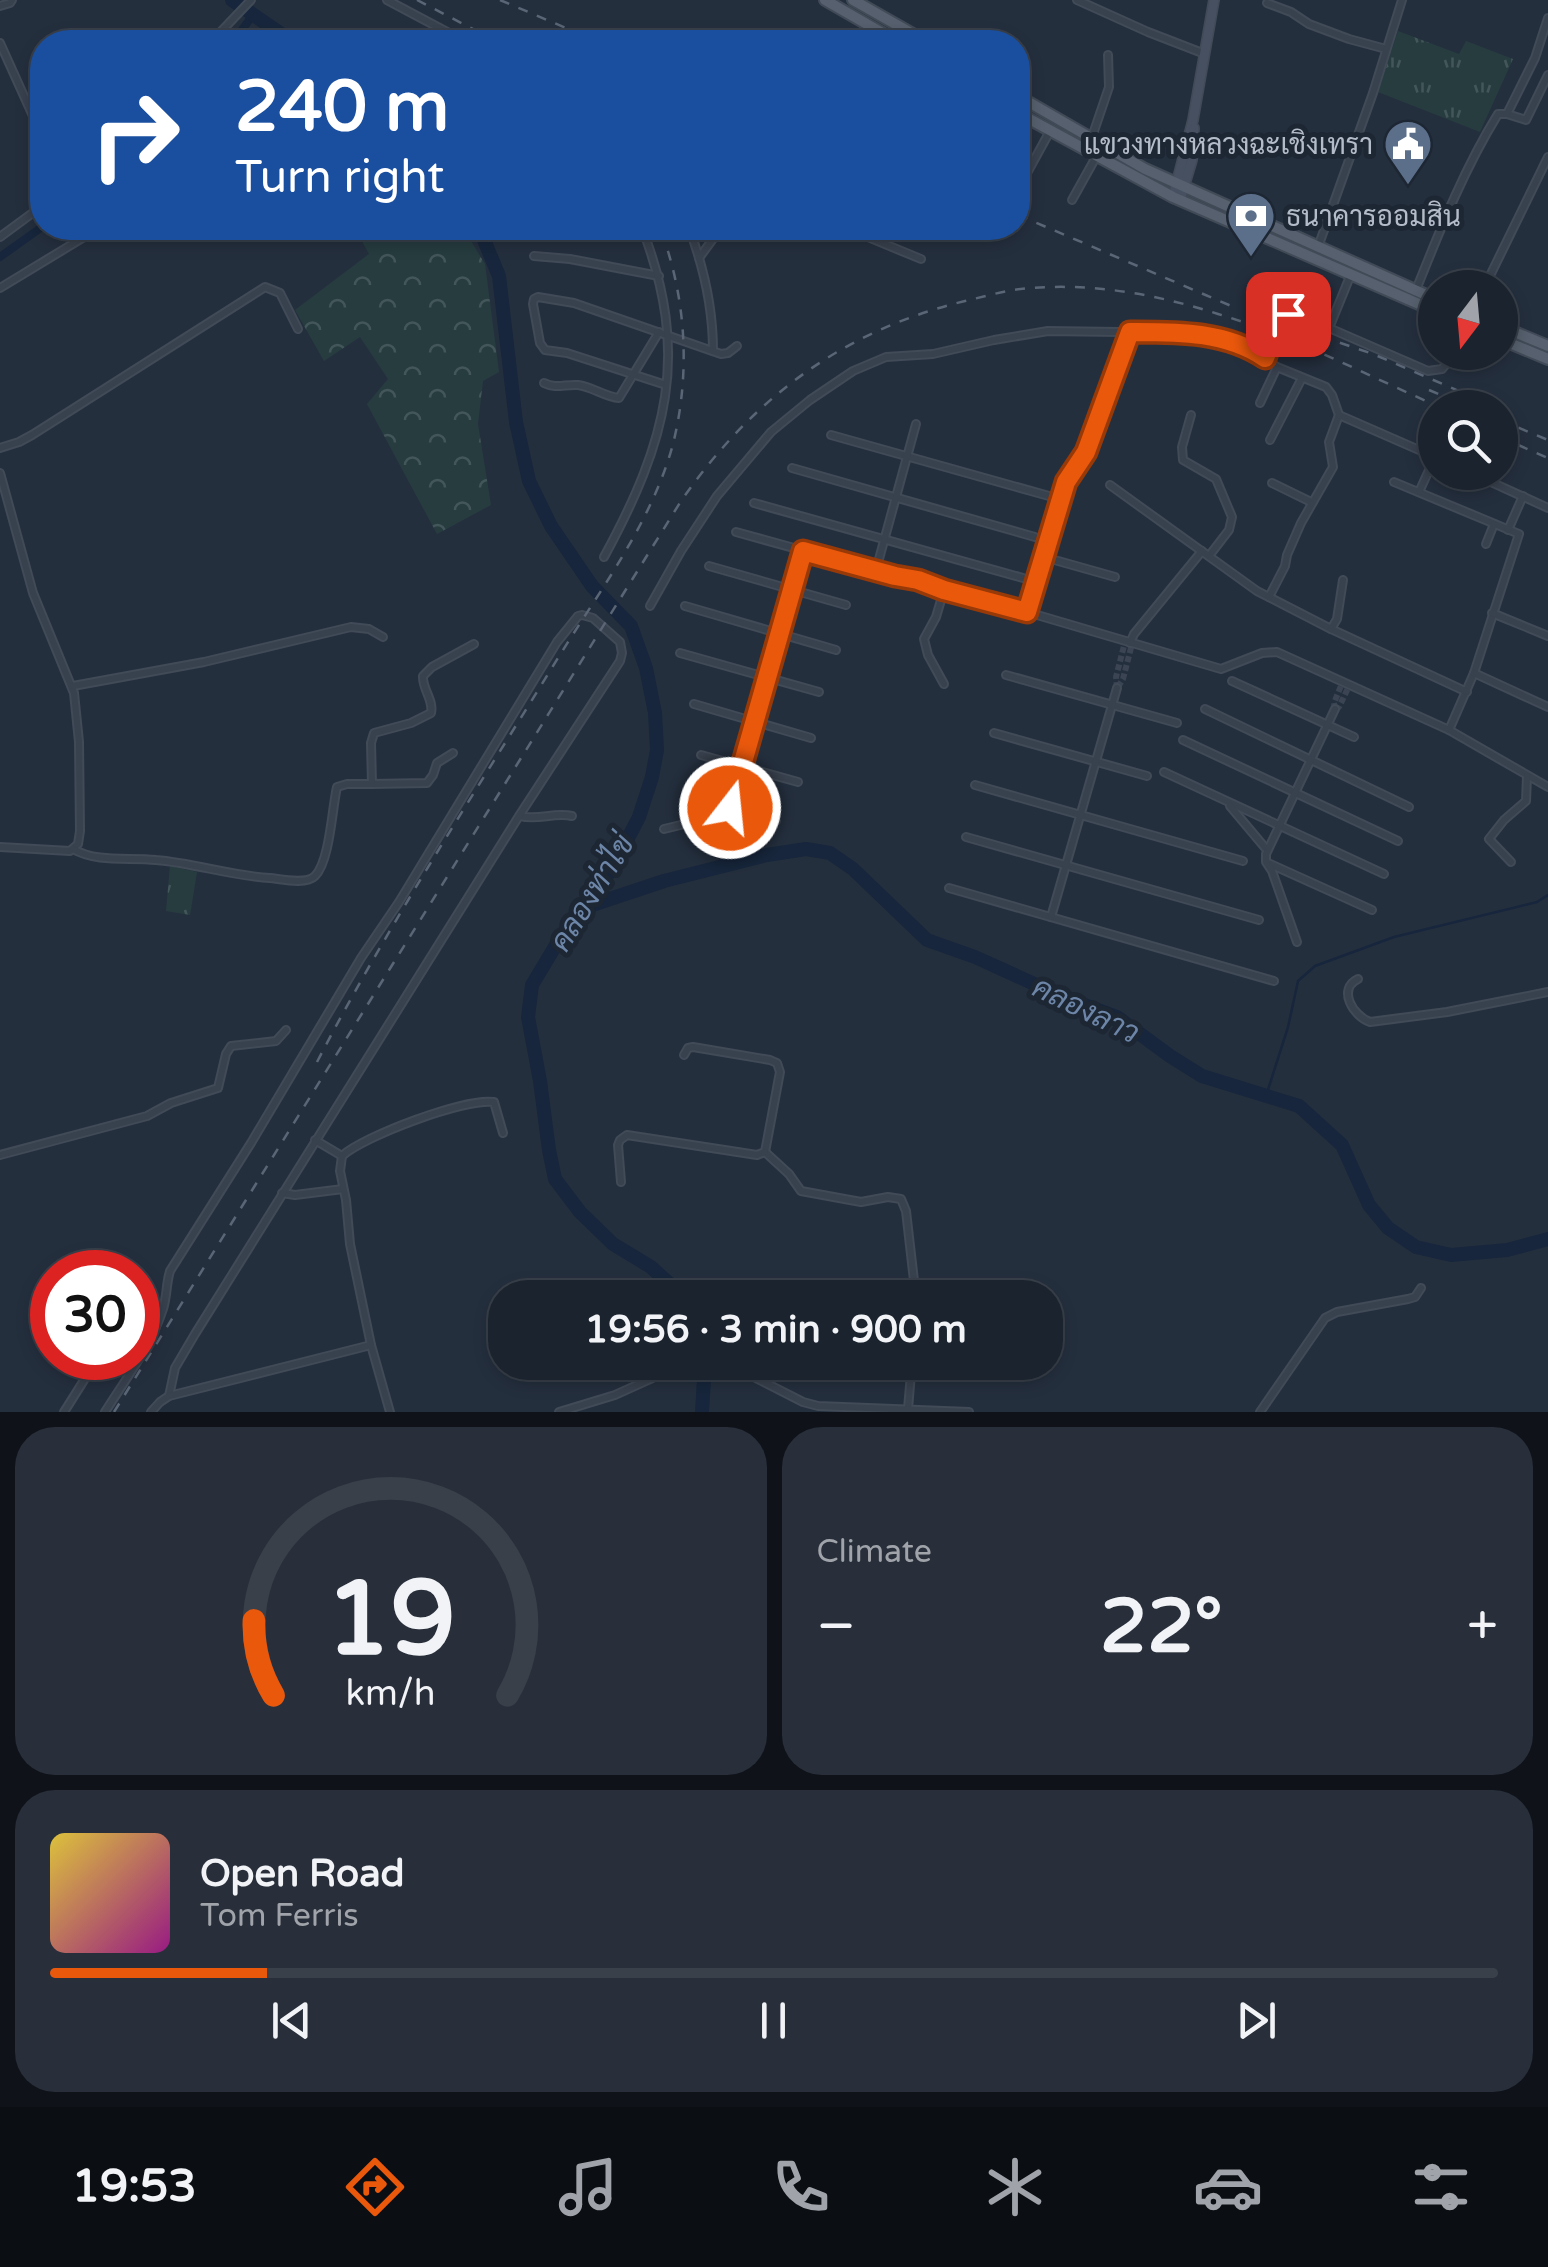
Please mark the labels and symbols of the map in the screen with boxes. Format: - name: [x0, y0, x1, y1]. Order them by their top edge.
- public building icon: แขวงทางหลวงฉะเชิงเทรา: [1382, 118, 1434, 186]
- place label: แขวงทางหลวงฉะเชิงเทรา: [1084, 128, 1373, 162]
- bank icon: ธนาคารออมสิน: [1225, 190, 1277, 258]
- place label: ธนาคารออมสิน: [1286, 200, 1461, 234]
- north arrow: [1418, 270, 1518, 370]
- pin: [1246, 272, 1331, 357]
- position arrow: [678, 756, 782, 860]
- water label: คลองท่าไข่: [540, 825, 644, 958]
- water label: คลองลาว: [1026, 969, 1145, 1052]
- speed limit sign: 30: [30, 1250, 160, 1380]

